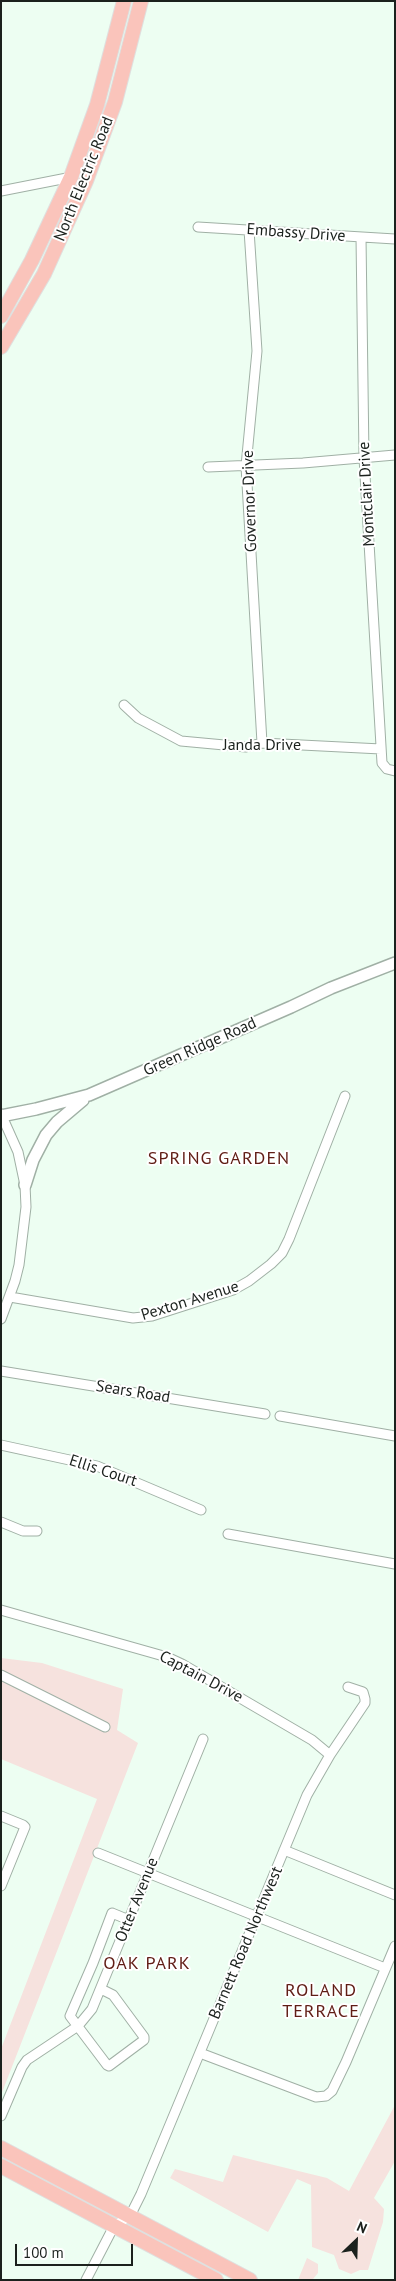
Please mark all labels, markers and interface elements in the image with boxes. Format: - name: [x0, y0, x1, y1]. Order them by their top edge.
- street label: North Electric Road: [50, 114, 118, 244]
- street label: Embassy Drive: [246, 220, 346, 246]
- street label: Montclair Drive: [355, 441, 379, 547]
- street label: Governor Drive: [239, 450, 261, 552]
- street label: Janda Drive: [223, 735, 301, 755]
- street label: Green Ridge Road: [141, 1013, 259, 1081]
- district label: SPRING GARDEN: [146, 1148, 292, 1170]
- street label: Pexton Avenue: [139, 1277, 241, 1325]
- street label: Sears Road: [95, 1377, 171, 1407]
- street label: Ellis Court: [67, 1451, 139, 1491]
- street label: Captain Drive: [156, 1647, 246, 1707]
- street label: Otter Avenue: [111, 1855, 163, 1945]
- street label: Barnett Road Northwest: [205, 1864, 287, 2022]
- district label: OAK PARK: [102, 1953, 192, 1975]
- district label: ROLAND TERRACE: [281, 1980, 361, 2022]
- north arrow: [331, 2216, 381, 2266]
- text: N: [354, 2217, 370, 2237]
- scale bar: [18, 2234, 135, 2266]
- text: 100 m: [23, 2243, 64, 2262]

